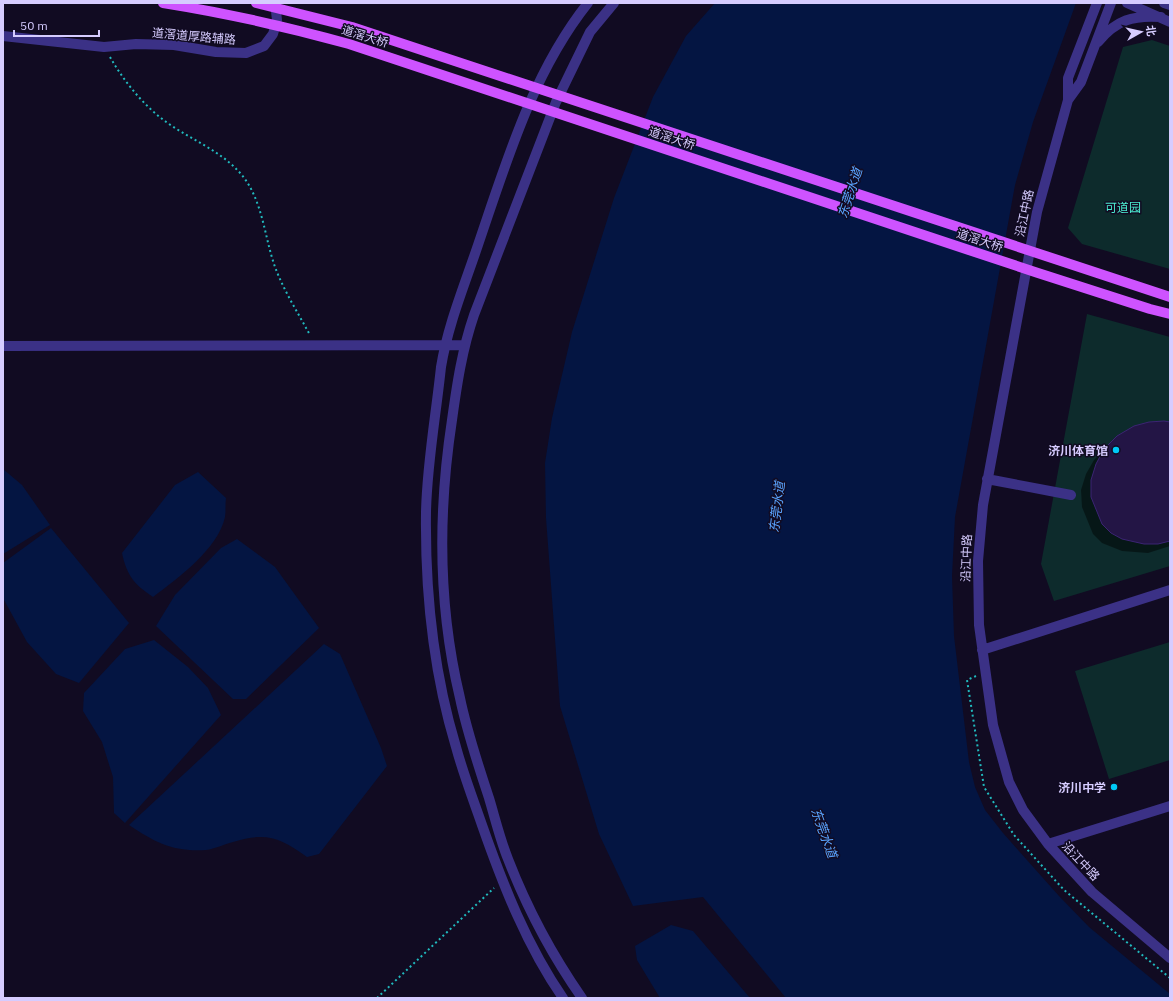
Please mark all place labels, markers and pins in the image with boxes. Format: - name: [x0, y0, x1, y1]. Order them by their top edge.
- place label: 济川体育馆: [1048, 443, 1108, 458]
- marker: 济川体育馆: [1111, 445, 1121, 455]
- place label: 济川中学: [1058, 780, 1106, 795]
- marker: 济川中学: [1109, 782, 1119, 792]

